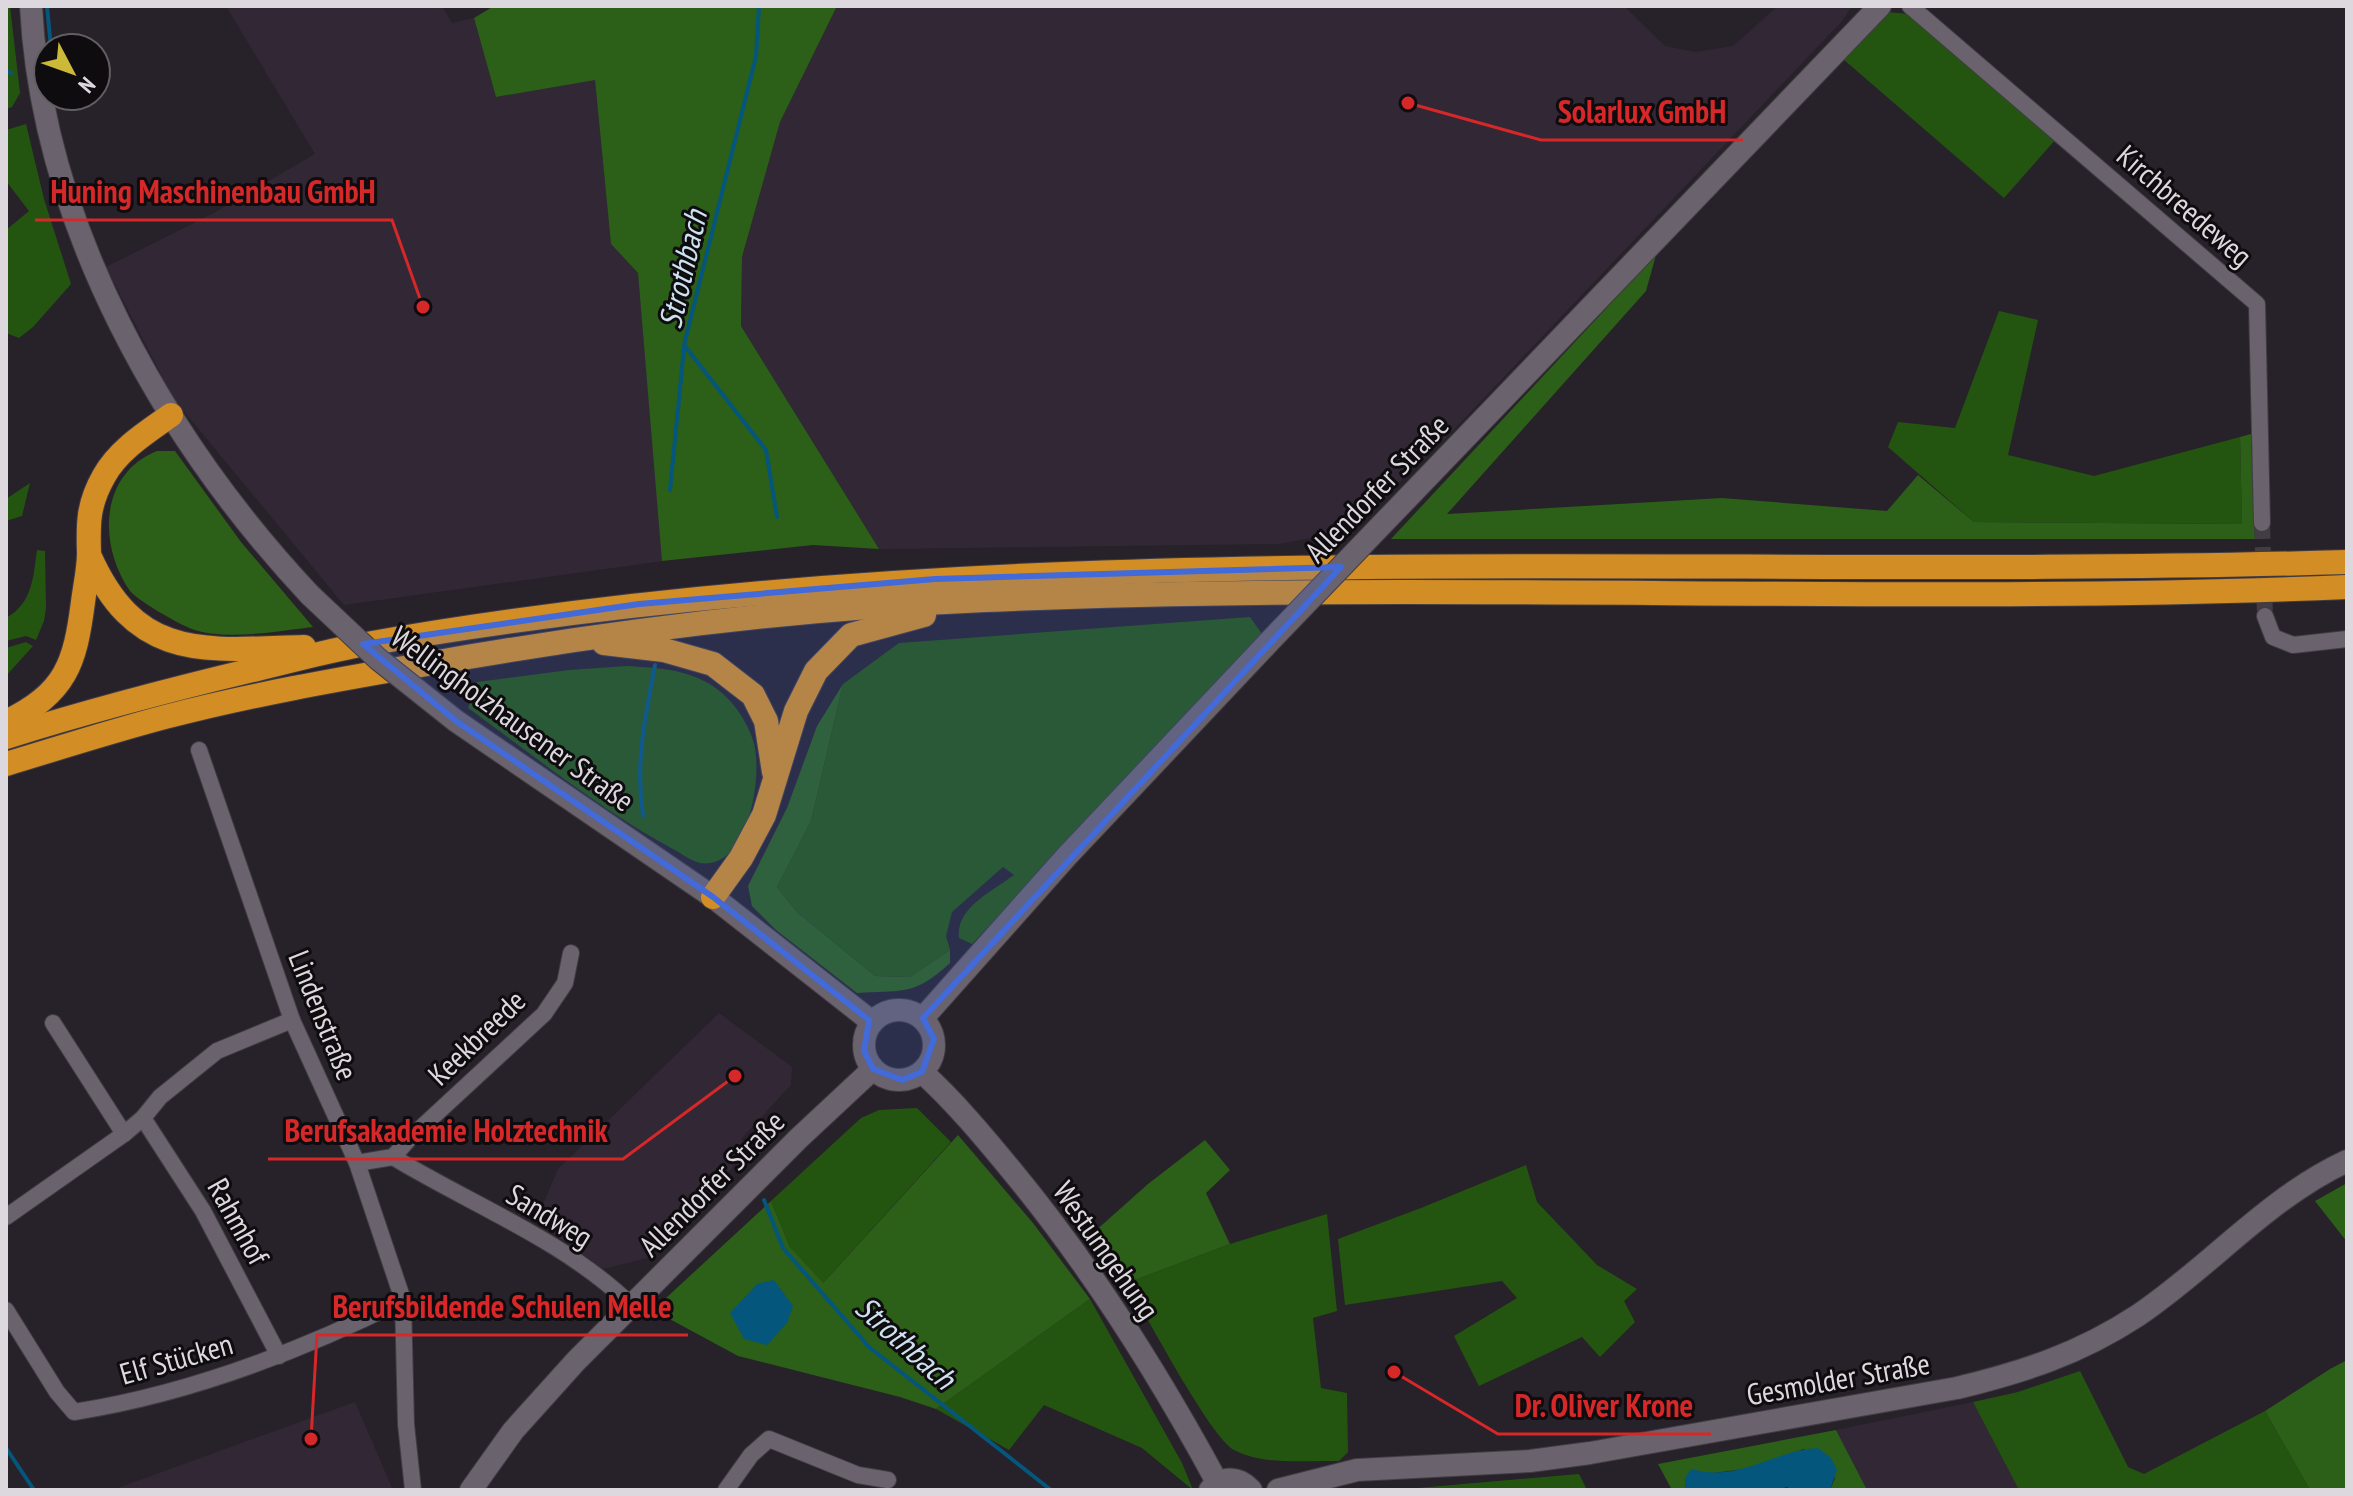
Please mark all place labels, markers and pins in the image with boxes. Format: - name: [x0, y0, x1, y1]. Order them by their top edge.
- callout: Solarlux GmbH: [1541, 84, 1743, 140]
- callout: Huning Maschinenbau GmbH: [35, 164, 392, 220]
- callout: Berufsakademie Holztechnik: [268, 1103, 623, 1159]
- callout: Berufsbildende Schulen Melle: [317, 1279, 688, 1335]
- callout: Dr. Oliver Krone: [1498, 1378, 1711, 1434]

